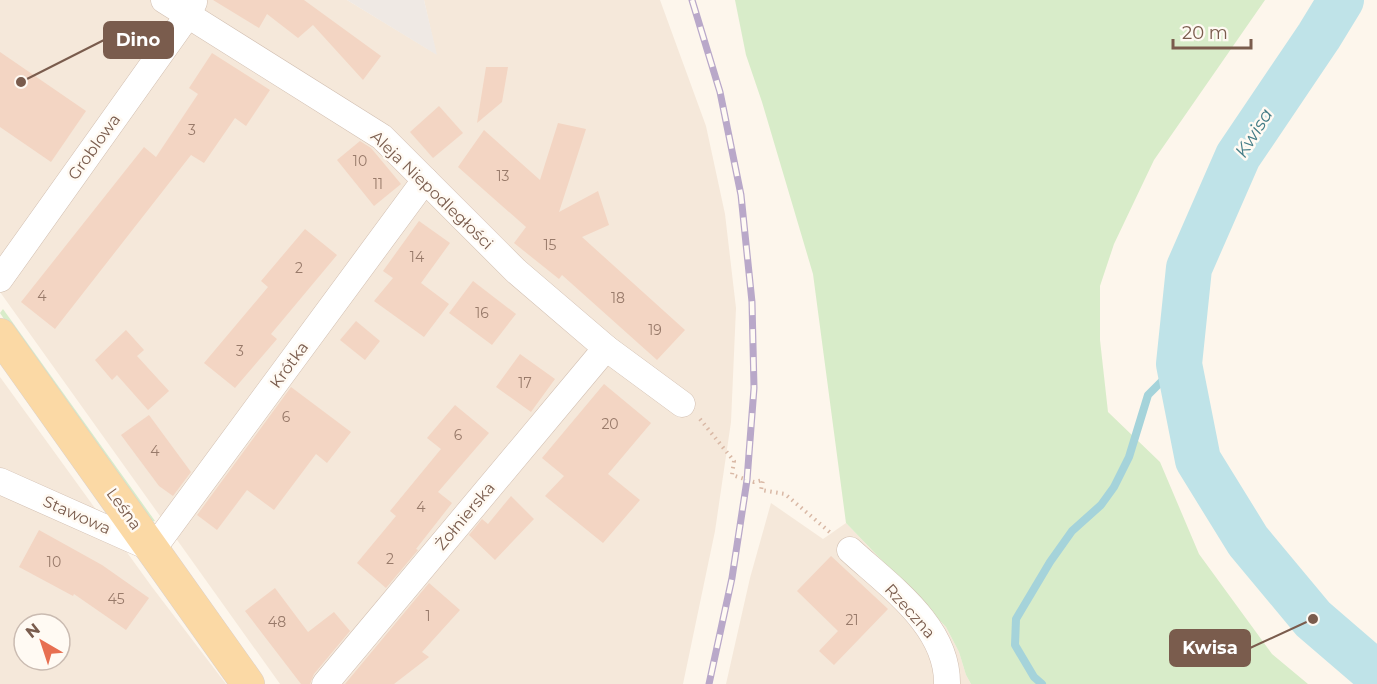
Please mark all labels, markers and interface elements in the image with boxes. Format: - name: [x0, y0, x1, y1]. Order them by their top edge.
- scale bar: [1173, 12, 1251, 50]
- callout: Dino: [104, 22, 173, 58]
- text: 20 m: [1182, 22, 1228, 44]
- text: Dino: [116, 29, 160, 51]
- water label: Kwisa: [1230, 104, 1278, 162]
- street label: Groblowa: [64, 110, 124, 184]
- house number: 3: [188, 121, 196, 139]
- street label: Aleja Niepodległości: [367, 127, 497, 253]
- house number: 10: [353, 152, 367, 170]
- house number: 13: [497, 167, 510, 185]
- house number: 11: [373, 175, 383, 193]
- house number: 15: [544, 236, 557, 254]
- house number: 14: [410, 248, 425, 266]
- house number: 2: [295, 259, 303, 277]
- house number: 4: [37, 287, 47, 305]
- house number: 18: [611, 289, 625, 307]
- house number: 16: [475, 304, 489, 322]
- house number: 19: [648, 321, 662, 339]
- street label: Krótka: [266, 338, 312, 392]
- house number: 3: [236, 342, 244, 360]
- house number: 17: [518, 374, 532, 392]
- house number: 6: [282, 408, 291, 426]
- house number: 20: [601, 415, 619, 433]
- house number: 6: [454, 426, 463, 444]
- house number: 4: [150, 442, 160, 460]
- street label: Żołnierska: [431, 478, 499, 554]
- street label: Leśna: [102, 484, 146, 534]
- street label: Stawowa: [40, 492, 114, 538]
- house number: 4: [416, 498, 426, 516]
- house number: 2: [386, 550, 394, 568]
- house number: 10: [47, 553, 61, 571]
- street label: Rzeczna: [881, 580, 939, 642]
- house number: 45: [107, 590, 125, 608]
- house number: 1: [425, 607, 431, 625]
- house number: 21: [845, 611, 859, 629]
- north arrow: [12, 612, 72, 672]
- house number: 48: [268, 613, 286, 631]
- text: N: [22, 619, 44, 642]
- callout: Kwisa: [1170, 630, 1250, 666]
- text: Kwisa: [1182, 637, 1238, 659]

